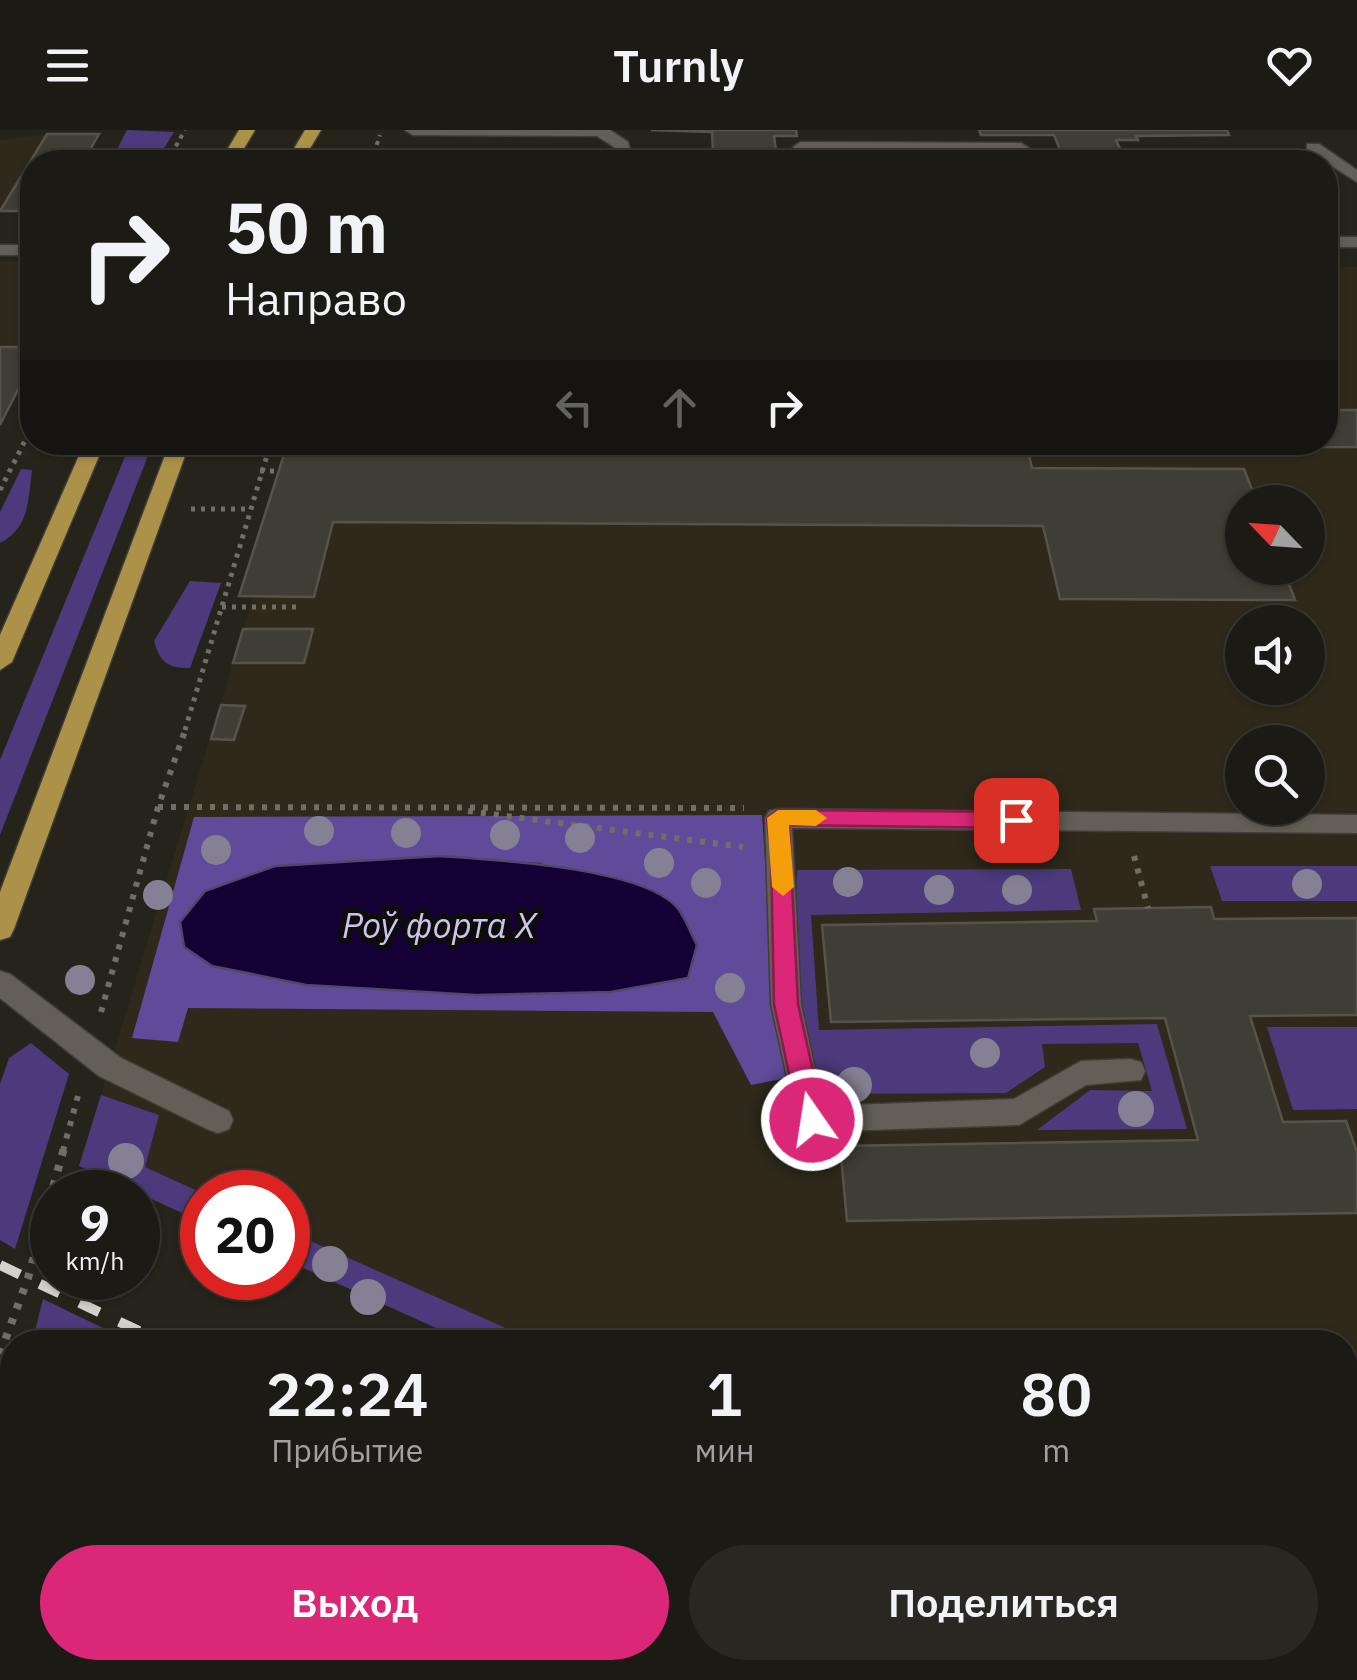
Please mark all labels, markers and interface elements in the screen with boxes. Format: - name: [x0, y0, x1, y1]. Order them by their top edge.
- text: Turnly: [613, 36, 744, 94]
- icon: menu: [40, 38, 95, 93]
- icon: heart: [1262, 38, 1317, 93]
- text: 50 m: [225, 181, 388, 272]
- icon: right: [60, 190, 190, 320]
- text: Направо: [225, 269, 407, 327]
- icon: left: [547, 380, 602, 435]
- icon: ahead: [652, 380, 707, 435]
- icon: right: [757, 380, 812, 435]
- north arrow: [1225, 485, 1325, 585]
- map controls: [1225, 485, 1325, 825]
- button: sound: [1225, 605, 1325, 705]
- button: search: [1225, 725, 1325, 825]
- pin: [974, 778, 1059, 863]
- icon: arrive: [989, 793, 1044, 848]
- water label: Роў форта X: [342, 902, 538, 948]
- position arrow: [760, 1068, 864, 1172]
- speed limit sign: 20: [180, 1170, 310, 1300]
- text: 9: [80, 1190, 110, 1255]
- text: km/h: [66, 1244, 124, 1277]
- text: 22:24: [266, 1354, 429, 1433]
- text: 1: [707, 1354, 743, 1433]
- text: 80: [1020, 1354, 1092, 1433]
- text: Прибытие: [271, 1429, 423, 1471]
- text: мин: [695, 1429, 755, 1471]
- text: m: [1042, 1429, 1070, 1471]
- button: Выход: [40, 1545, 669, 1660]
- button: Поделиться: [689, 1545, 1318, 1660]

